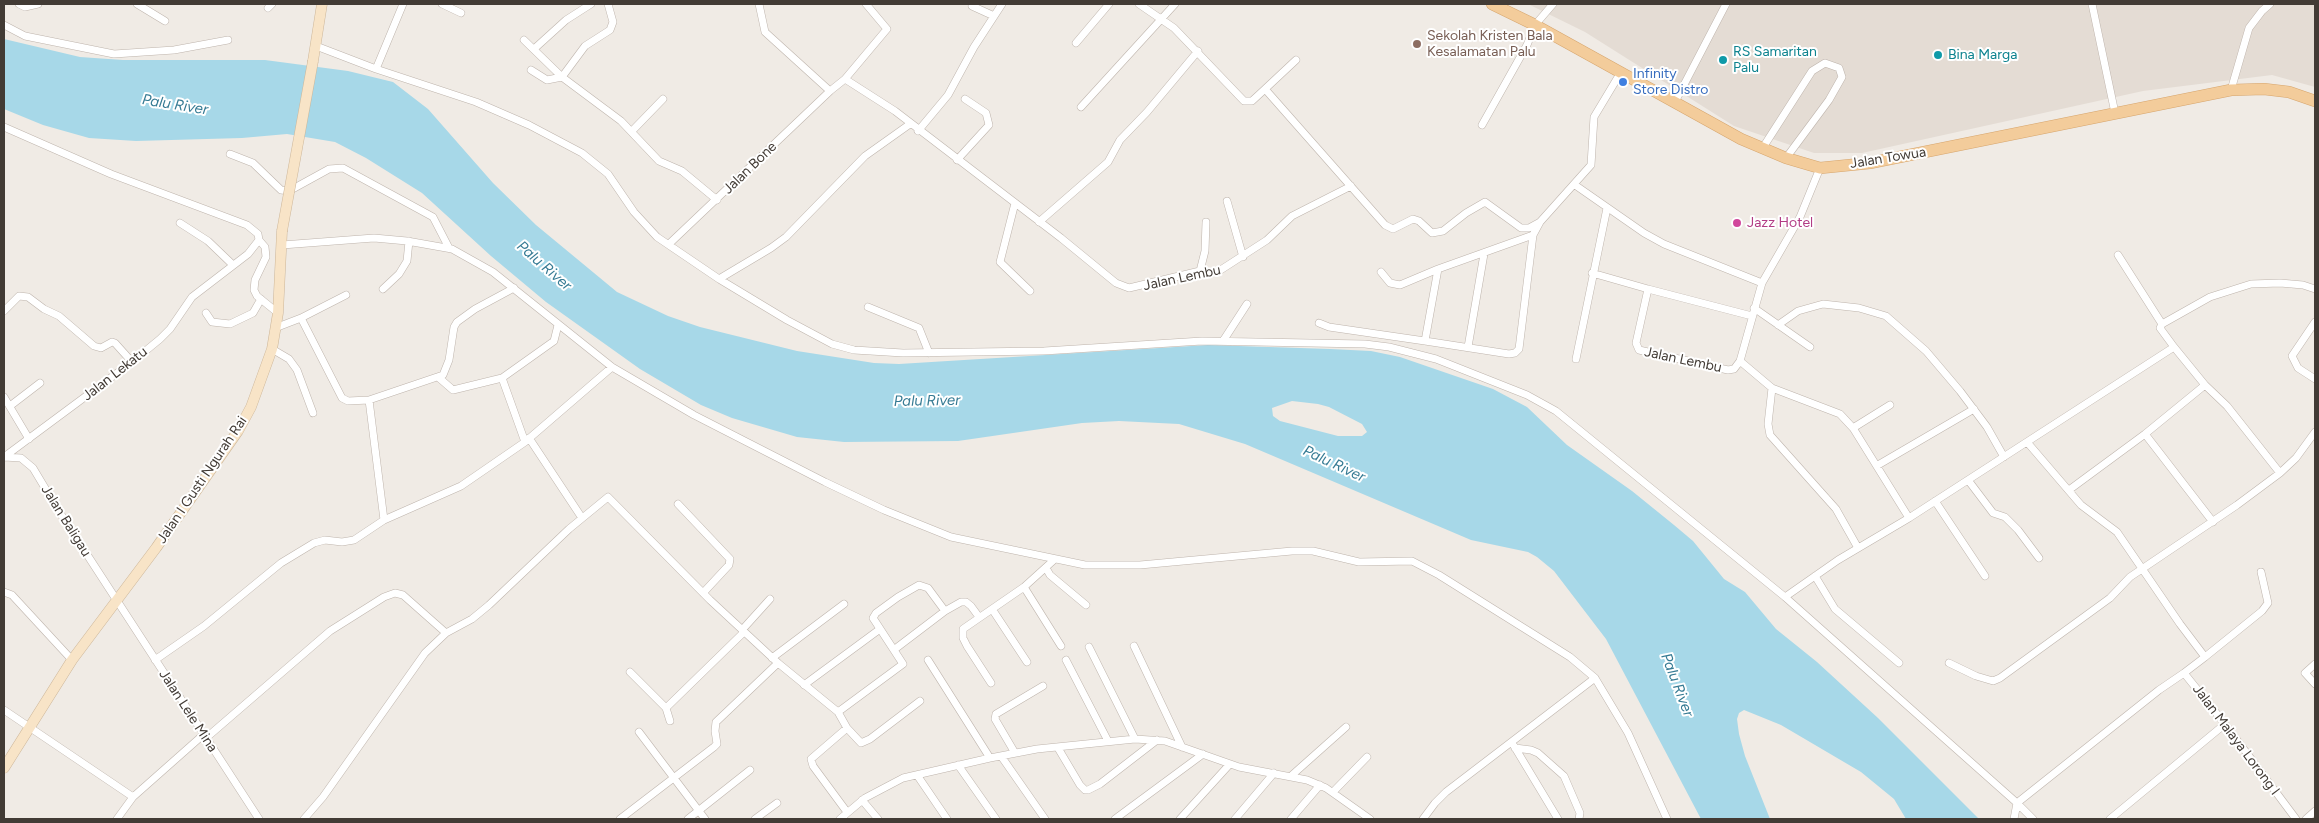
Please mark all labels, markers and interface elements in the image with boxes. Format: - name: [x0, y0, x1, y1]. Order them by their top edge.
- place label: Sekolah Kristen Bala Kesalamatan Palu: [1427, 28, 1553, 60]
- marker: Sekolah Kristen Bala Kesalamatan Palu: [1411, 38, 1423, 50]
- place label: RS Samaritan Palu: [1733, 44, 1817, 76]
- place label: Bina Marga: [1948, 47, 2017, 63]
- marker: Bina Marga: [1932, 49, 1944, 61]
- marker: RS Samaritan Palu: [1717, 54, 1729, 66]
- place label: Infinity Store Distro: [1633, 66, 1708, 98]
- marker: Infinity Store Distro: [1617, 76, 1629, 88]
- water label: Palu River: [141, 91, 209, 119]
- street label: Jalan Bone: [720, 138, 780, 198]
- street label: Jalan Towua: [1849, 144, 1927, 172]
- place label: Jazz Hotel: [1747, 215, 1813, 231]
- marker: Jazz Hotel: [1731, 217, 1743, 229]
- water label: Palu River: [513, 237, 575, 295]
- street label: Jalan Lembu: [1142, 262, 1222, 294]
- street label: Jalan Lekatu: [79, 343, 151, 405]
- street label: Jalan Lembu: [1643, 344, 1723, 376]
- water label: Palu River: [894, 391, 960, 411]
- street label: Jalan I Gusti Ngurah Rai: [153, 413, 251, 547]
- water label: Palu River: [1300, 442, 1368, 486]
- street label: Jalan Baligau: [37, 482, 95, 560]
- water label: Palu River: [1657, 651, 1697, 719]
- street label: Jalan Lele Mina: [155, 667, 221, 755]
- street label: Jalan Malaya Lorong I: [2189, 681, 2283, 799]

